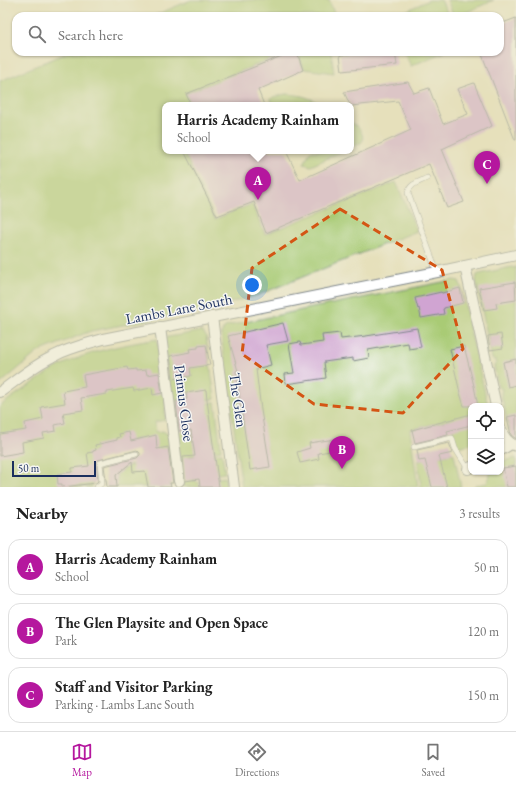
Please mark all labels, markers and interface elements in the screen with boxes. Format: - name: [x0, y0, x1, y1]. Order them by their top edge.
- search box: [12, 12, 504, 56]
- icon: search: [26, 23, 48, 45]
- text: Search here: [58, 25, 123, 44]
- popup: [162, 102, 354, 154]
- text: Harris Academy Rainham: [177, 110, 339, 129]
- text: School: [177, 129, 211, 146]
- pin: C: [474, 151, 500, 184]
- pin: A: [245, 167, 271, 200]
- your location: [242, 275, 262, 295]
- street label: Lambs Lane South: [124, 289, 234, 328]
- street label: Primus Close: [170, 364, 199, 442]
- street label: The Glen: [225, 371, 252, 429]
- map controls: [468, 403, 504, 475]
- button: locate: [468, 403, 504, 439]
- pin: B: [329, 436, 355, 469]
- button: layers: [468, 439, 504, 475]
- scale bar: [12, 459, 96, 478]
- text: 50 m: [18, 461, 39, 475]
- text: Nearby: [16, 502, 68, 524]
- text: 3 results: [459, 505, 500, 522]
- text: Harris Academy Rainham: [55, 549, 217, 568]
- text: A: [25, 559, 35, 576]
- text: 50 m: [474, 559, 499, 576]
- text: School: [55, 568, 89, 585]
- text: The Glen Playsite and Open Space: [55, 613, 268, 632]
- text: B: [26, 623, 34, 640]
- text: 120 m: [468, 623, 499, 640]
- text: Park: [55, 632, 77, 649]
- text: Staff and Visitor Parking: [55, 677, 213, 696]
- text: C: [25, 687, 35, 704]
- text: 150 m: [468, 687, 499, 704]
- text: Parking · Lambs Lane South: [55, 696, 194, 713]
- tab: Map: [71, 741, 93, 779]
- tab: Directions: [235, 741, 279, 779]
- tab: Saved: [421, 741, 445, 779]

